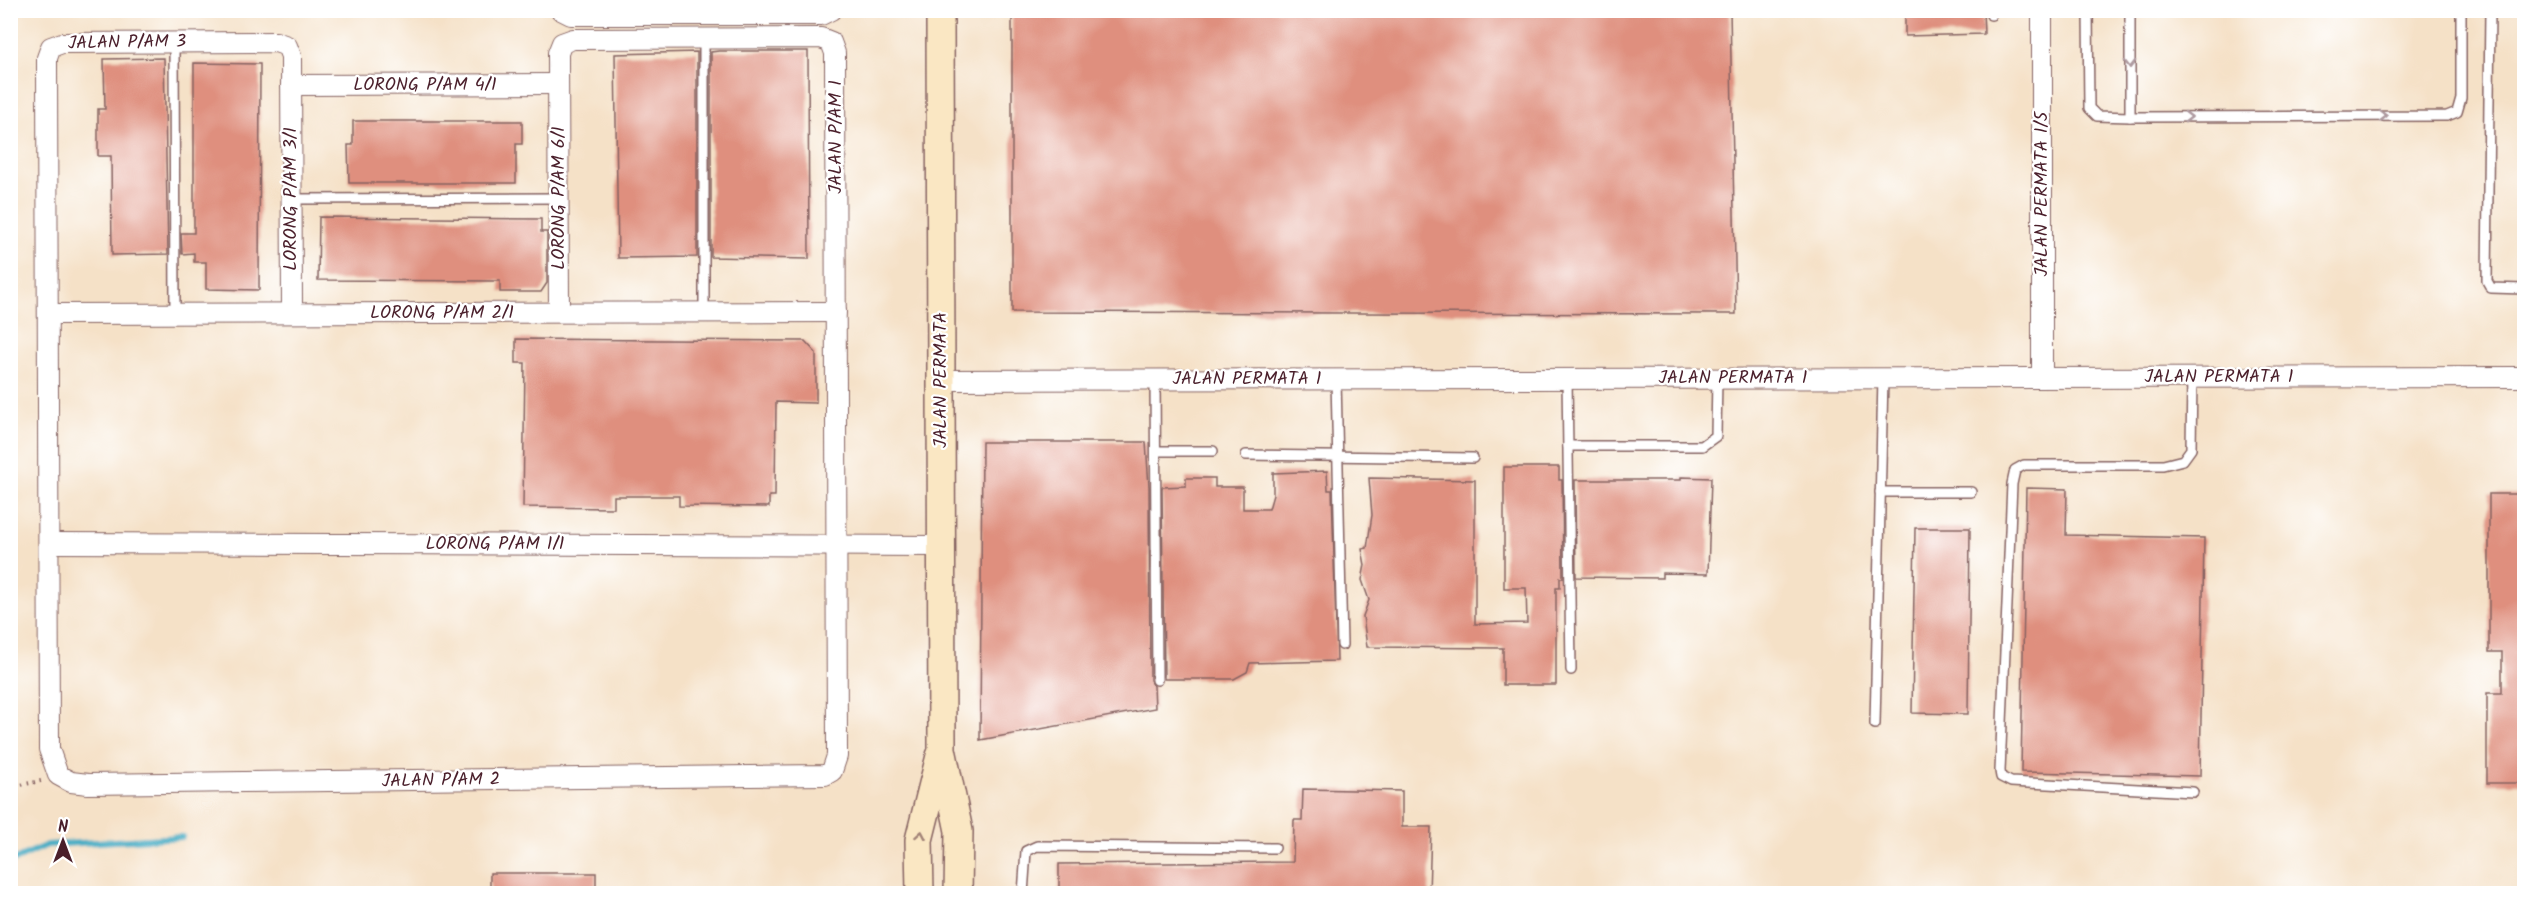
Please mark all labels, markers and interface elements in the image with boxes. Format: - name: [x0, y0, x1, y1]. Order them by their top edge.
- street label: JALAN P/AM 3: [68, 27, 186, 59]
- one-way arrow: [2124, 59, 2136, 68]
- street label: LORONG P/AM 4/1: [353, 71, 497, 100]
- street label: JALAN P/AM 1: [822, 80, 851, 194]
- street label: JALAN PERMATA 1/5: [2028, 110, 2057, 277]
- one-way arrow: [2379, 110, 2388, 122]
- one-way arrow: [2184, 111, 2193, 123]
- street label: LORONG P/AM 6/1: [545, 126, 574, 270]
- street label: LORONG P/AM 3/1: [277, 127, 306, 271]
- street label: LORONG P/AM 2/1: [370, 299, 514, 328]
- street label: JALAN PERMATA: [927, 312, 956, 448]
- street label: JALAN PERMATA 1: [2145, 363, 2293, 392]
- street label: JALAN PERMATA 1: [1659, 364, 1807, 393]
- street label: JALAN PERMATA 1: [1173, 365, 1321, 394]
- street label: LORONG P/AM 1/1: [426, 530, 565, 559]
- street label: JALAN P/AM 2: [381, 765, 501, 797]
- north arrow: [33, 811, 93, 871]
- text: N: [58, 815, 68, 840]
- one-way arrow: [914, 831, 927, 841]

